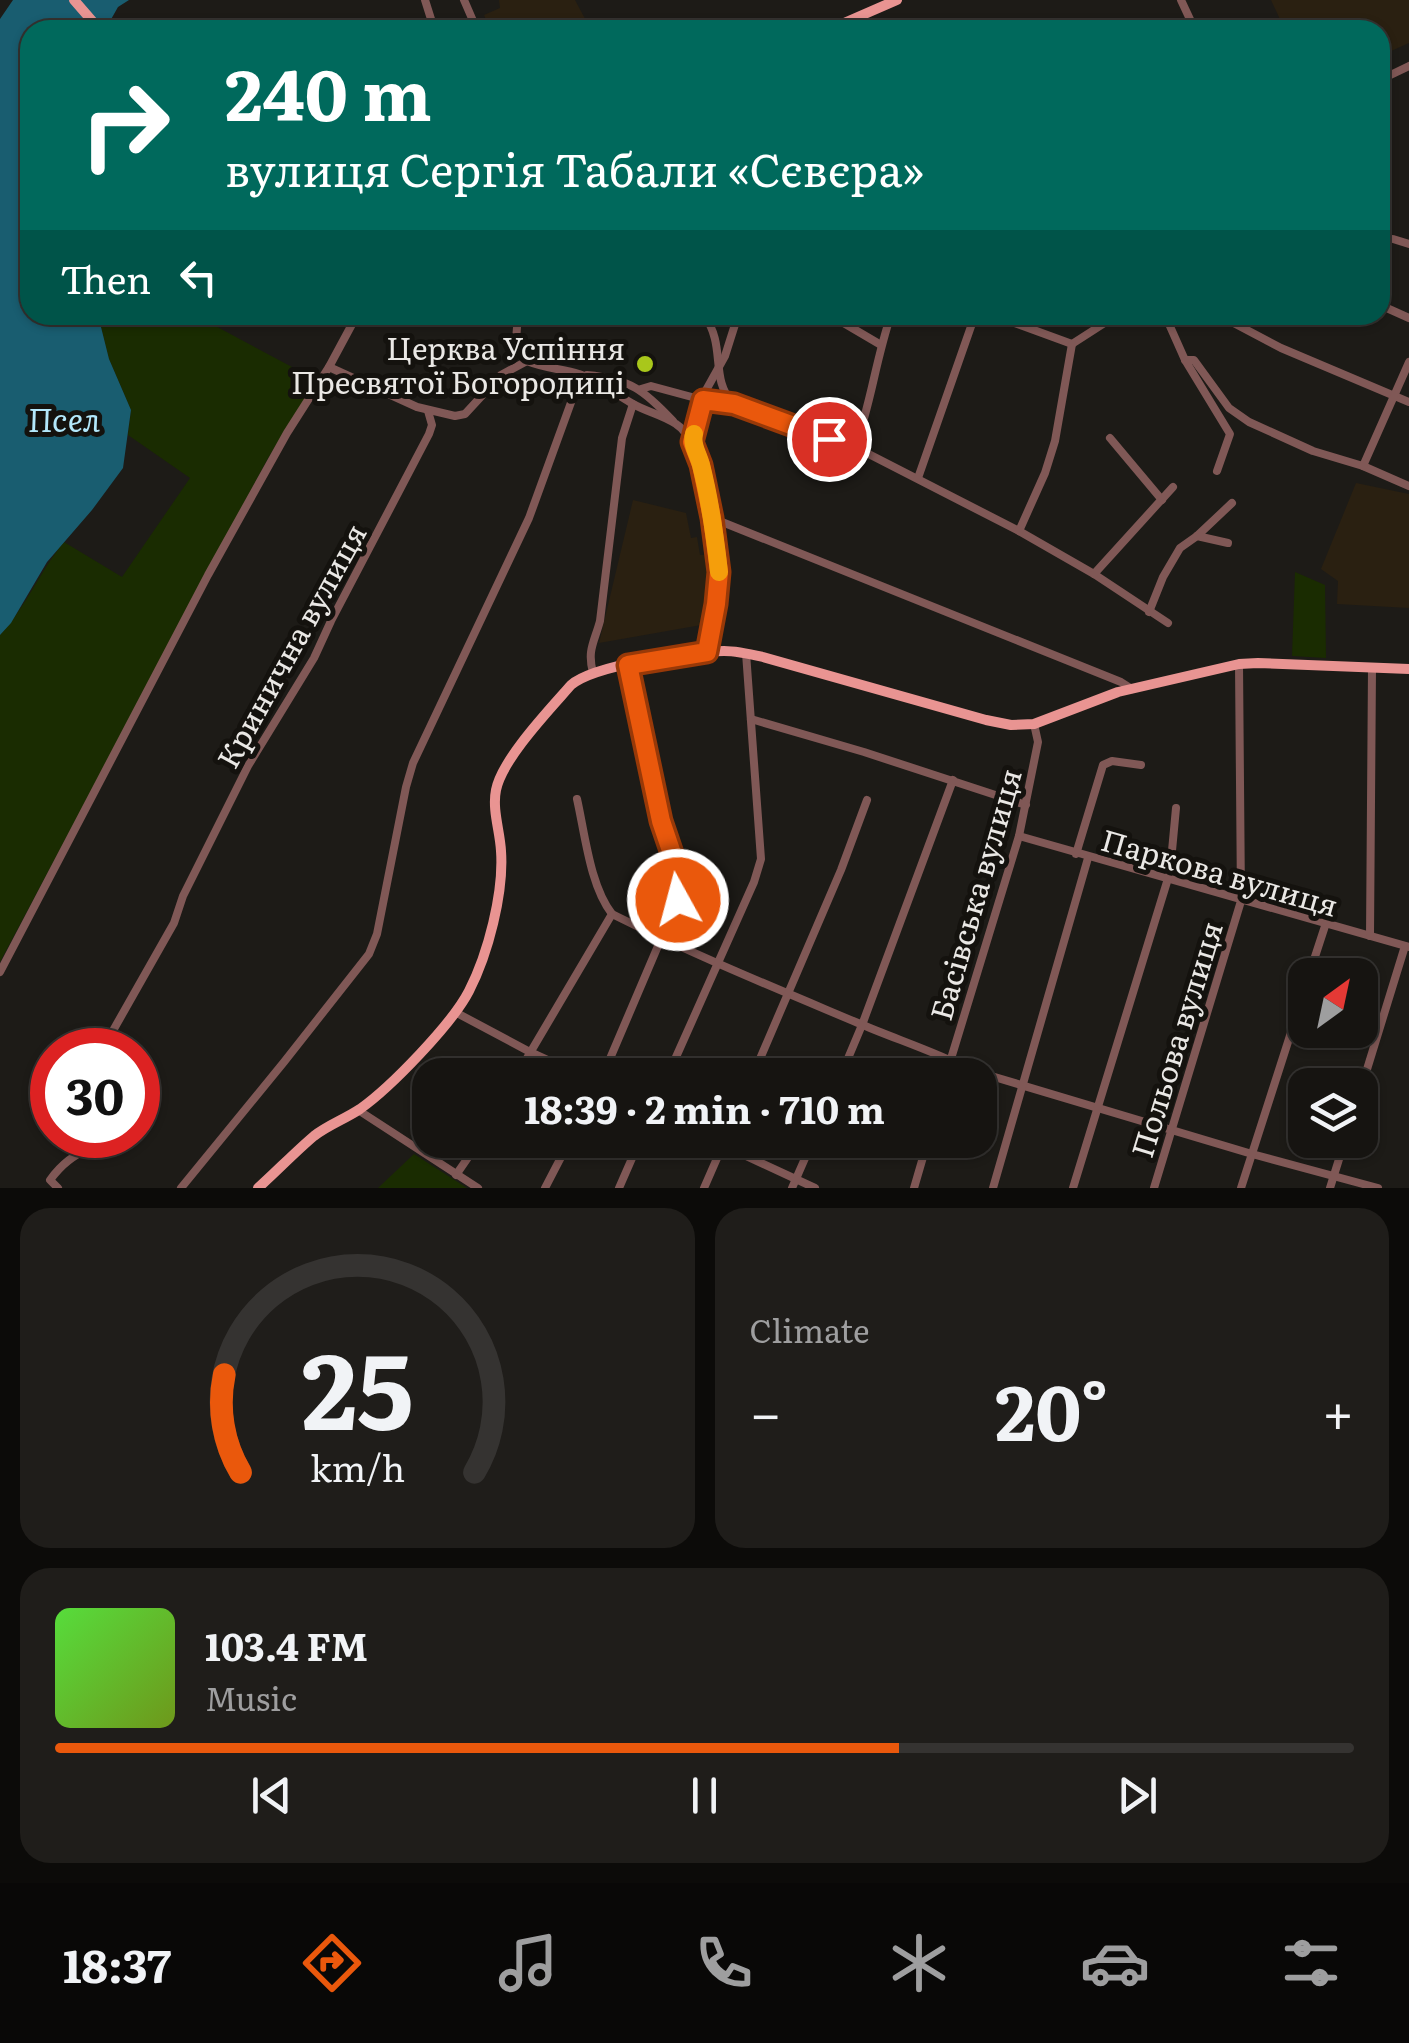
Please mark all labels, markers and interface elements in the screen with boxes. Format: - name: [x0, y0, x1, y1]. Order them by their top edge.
- text: 240 m: [225, 39, 432, 143]
- icon: right: [60, 60, 190, 190]
- text: вулиця Сергія Табали «Сєвєра»: [225, 134, 925, 201]
- text: Then: [60, 249, 151, 306]
- icon: left: [171, 250, 226, 305]
- place label: Церква Успіння Пресвятої Богородиці: [291, 325, 625, 403]
- marker: Церква Успіння Пресвятої Богородиці: [634, 353, 656, 375]
- water label: Псел: [28, 394, 101, 442]
- pin: [787, 397, 872, 482]
- icon: arrive: [802, 412, 857, 467]
- street label: Кринична вулиця: [204, 515, 376, 775]
- street label: Басівська вулиця: [917, 763, 1031, 1025]
- street label: Паркова вулиця: [1097, 816, 1343, 926]
- position arrow: [626, 848, 730, 952]
- street label: Польова вулиця: [1118, 916, 1232, 1162]
- north arrow: [1288, 958, 1378, 1048]
- map controls: [1288, 958, 1378, 1158]
- speed limit sign: 30: [30, 1028, 160, 1158]
- button: layers: [1288, 1068, 1378, 1158]
- text: 18:39 · 2 min · 710 m: [524, 1079, 885, 1136]
- text: Climate: [750, 1305, 870, 1353]
- text: 25: [301, 1308, 413, 1462]
- text: 20°: [995, 1353, 1108, 1464]
- text: −: [750, 1369, 782, 1451]
- text: +: [1322, 1369, 1354, 1451]
- text: km/h: [310, 1440, 405, 1493]
- text: 103.4 FM: [205, 1616, 368, 1673]
- text: Music: [205, 1673, 297, 1721]
- icon: previous: [244, 1768, 299, 1823]
- icon: pause: [677, 1768, 732, 1823]
- icon: next: [1110, 1768, 1165, 1823]
- icon: directions: [297, 1928, 367, 1998]
- icon: music: [493, 1928, 563, 1998]
- icon: phone: [689, 1928, 759, 1998]
- icon: climate: [884, 1928, 954, 1998]
- icon: car: [1080, 1928, 1150, 1998]
- icon: filters: [1276, 1928, 1346, 1998]
- text: 18:37: [63, 1930, 171, 1997]

